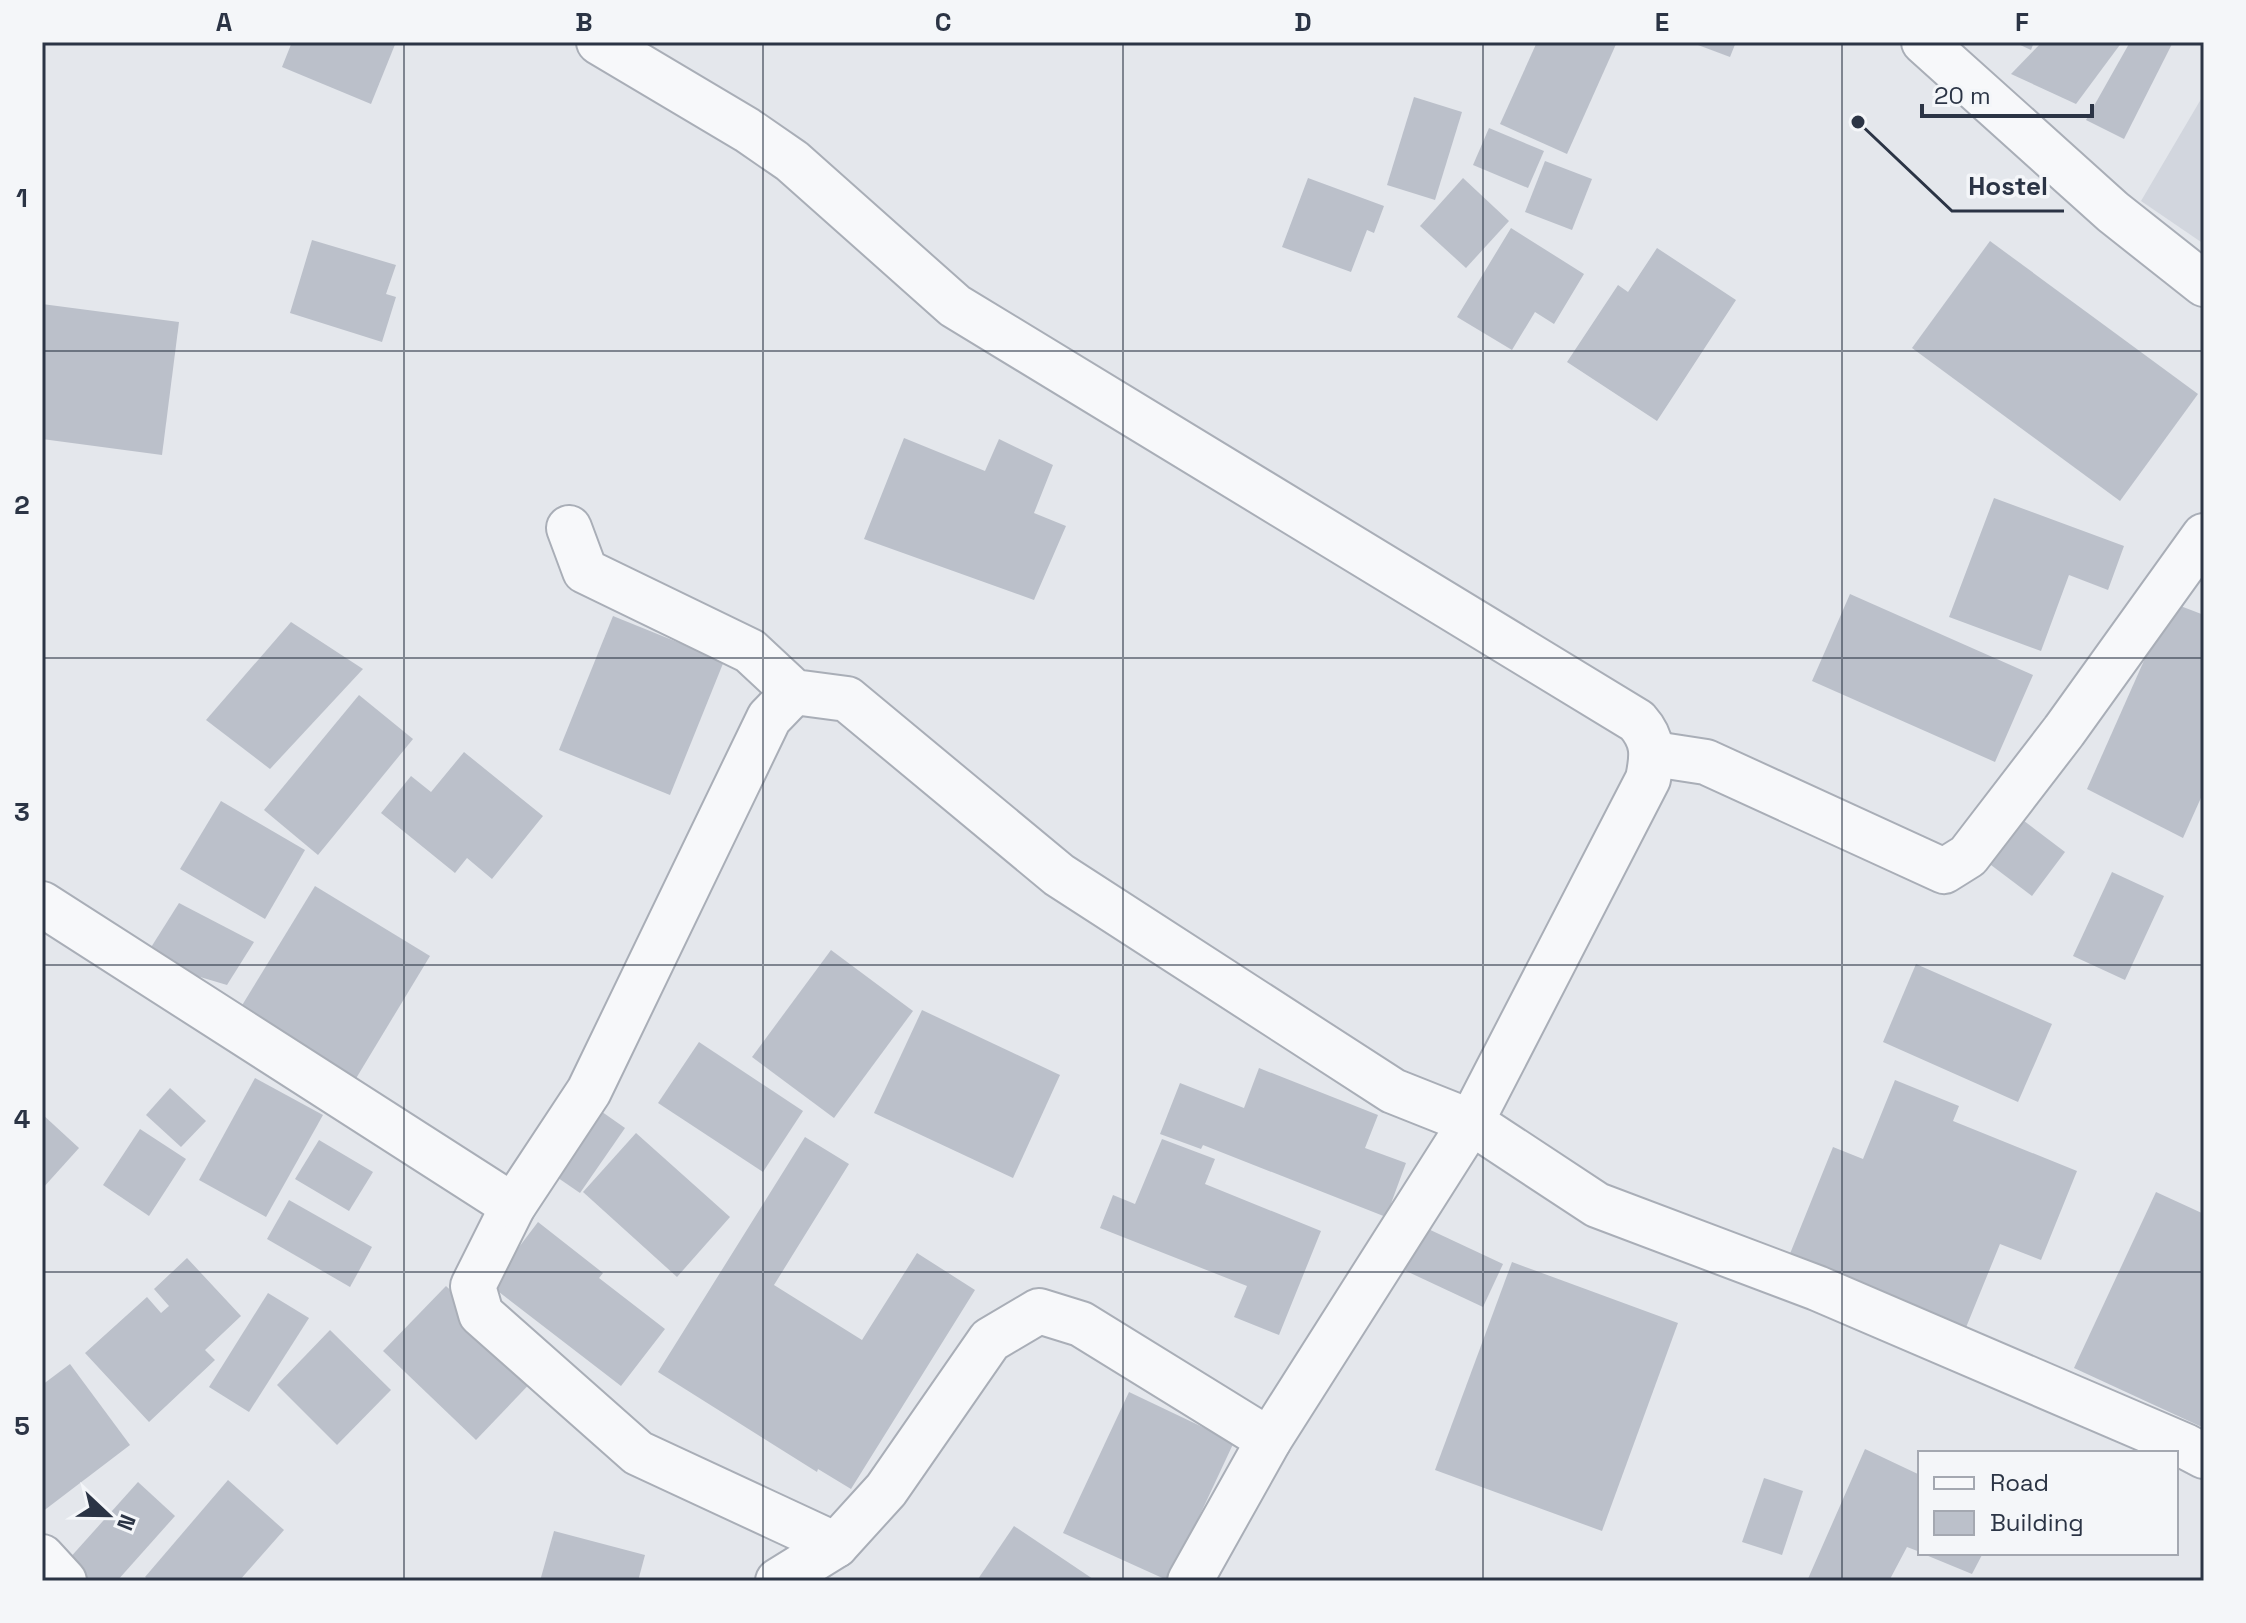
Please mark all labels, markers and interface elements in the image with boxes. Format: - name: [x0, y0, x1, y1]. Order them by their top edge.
- text: A: [216, 5, 233, 39]
- text: B: [575, 5, 593, 39]
- text: C: [935, 5, 951, 39]
- text: D: [1294, 5, 1312, 39]
- text: E: [1655, 5, 1669, 39]
- text: F: [2015, 5, 2029, 39]
- scale bar: [1922, 68, 2092, 118]
- text: 20 m: [1934, 80, 1991, 111]
- callout: Hostel: [1952, 161, 2064, 211]
- text: Hostel: [1968, 169, 2048, 203]
- text: 1: [16, 181, 28, 215]
- text: 2: [14, 488, 30, 522]
- text: 3: [14, 795, 30, 829]
- text: 4: [14, 1102, 30, 1136]
- text: 5: [14, 1409, 30, 1443]
- legend: [1918, 1451, 2178, 1555]
- text: Road: [1990, 1467, 2049, 1498]
- north arrow: [68, 1475, 148, 1555]
- text: Building: [1990, 1507, 2084, 1538]
- text: N: [111, 1510, 142, 1535]

